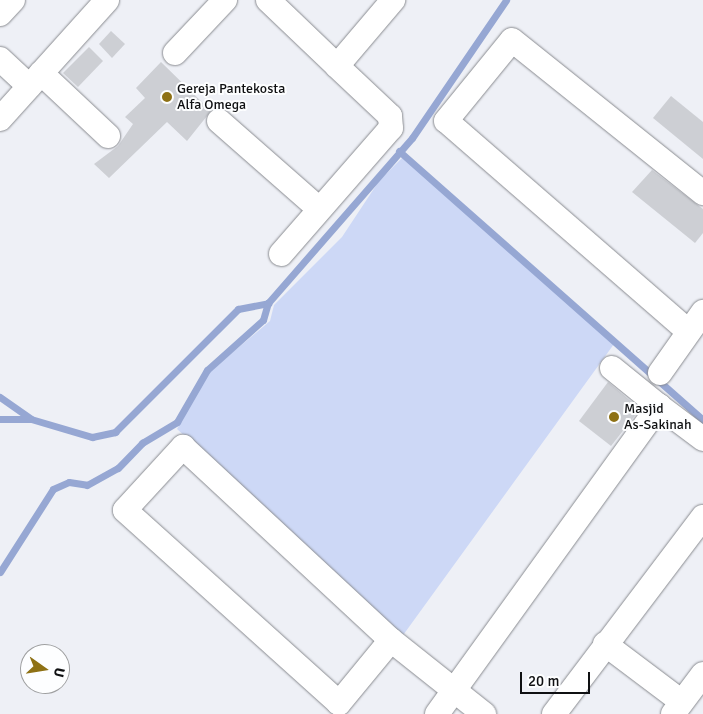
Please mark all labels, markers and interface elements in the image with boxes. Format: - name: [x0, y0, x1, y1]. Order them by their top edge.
- place label: Gereja Pantekosta Alfa Omega: [177, 81, 285, 114]
- marker: Gereja Pantekosta Alfa Omega: [161, 91, 173, 103]
- place label: Masjid As-Sakinah: [624, 401, 692, 434]
- marker: Masjid As-Sakinah: [608, 411, 620, 423]
- north arrow: [20, 644, 70, 694]
- scale bar: [523, 662, 593, 694]
- text: U: [50, 666, 68, 679]
- text: 20 m: [528, 672, 559, 690]

